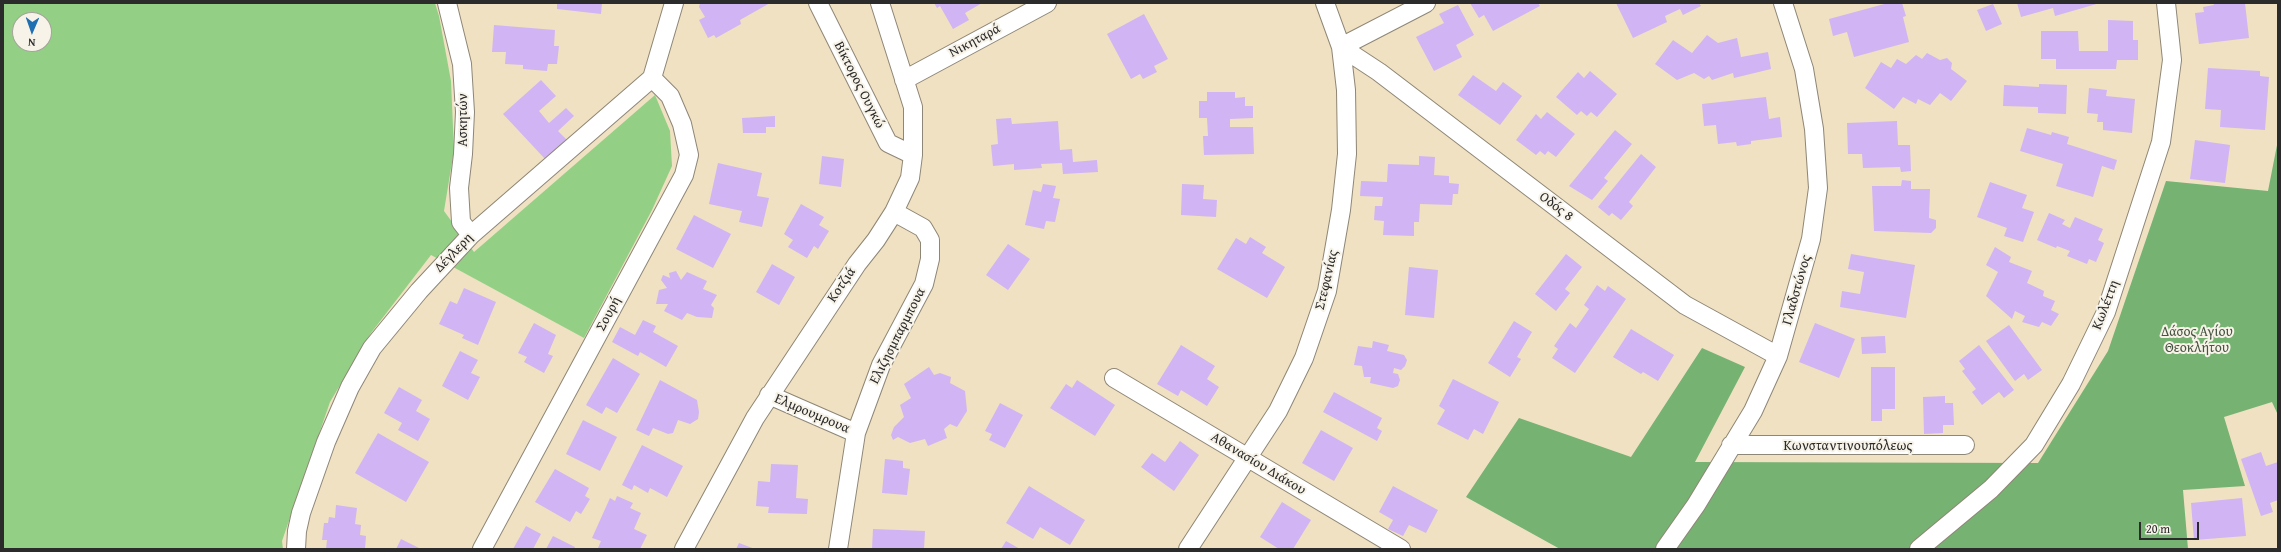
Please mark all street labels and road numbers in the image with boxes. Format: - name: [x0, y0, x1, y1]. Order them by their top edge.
- street label: Νικηταρά: [946, 20, 1004, 62]
- street label: Βίκτορος Ουγκώ: [830, 39, 888, 131]
- street label: Ασκητών: [455, 93, 471, 147]
- street label: Οδός 8: [1536, 189, 1576, 225]
- street label: Δέγλερη: [431, 230, 477, 276]
- street label: Στεφανίας: [1312, 248, 1342, 312]
- street label: Γλαδστώνος: [1779, 253, 1815, 327]
- street label: Κοτζιά: [824, 264, 860, 306]
- street label: Κωλέττη: [2089, 278, 2123, 332]
- street label: Ελιζησμπαρμπουα: [866, 285, 930, 387]
- street label: Σουρή: [593, 294, 625, 334]
- street label: Ελμρουμρουα: [772, 391, 852, 437]
- street label: Αθανασίου Διάκου: [1207, 429, 1309, 499]
- street label: Κωνσταντινουπόλεως: [1784, 438, 1912, 454]

